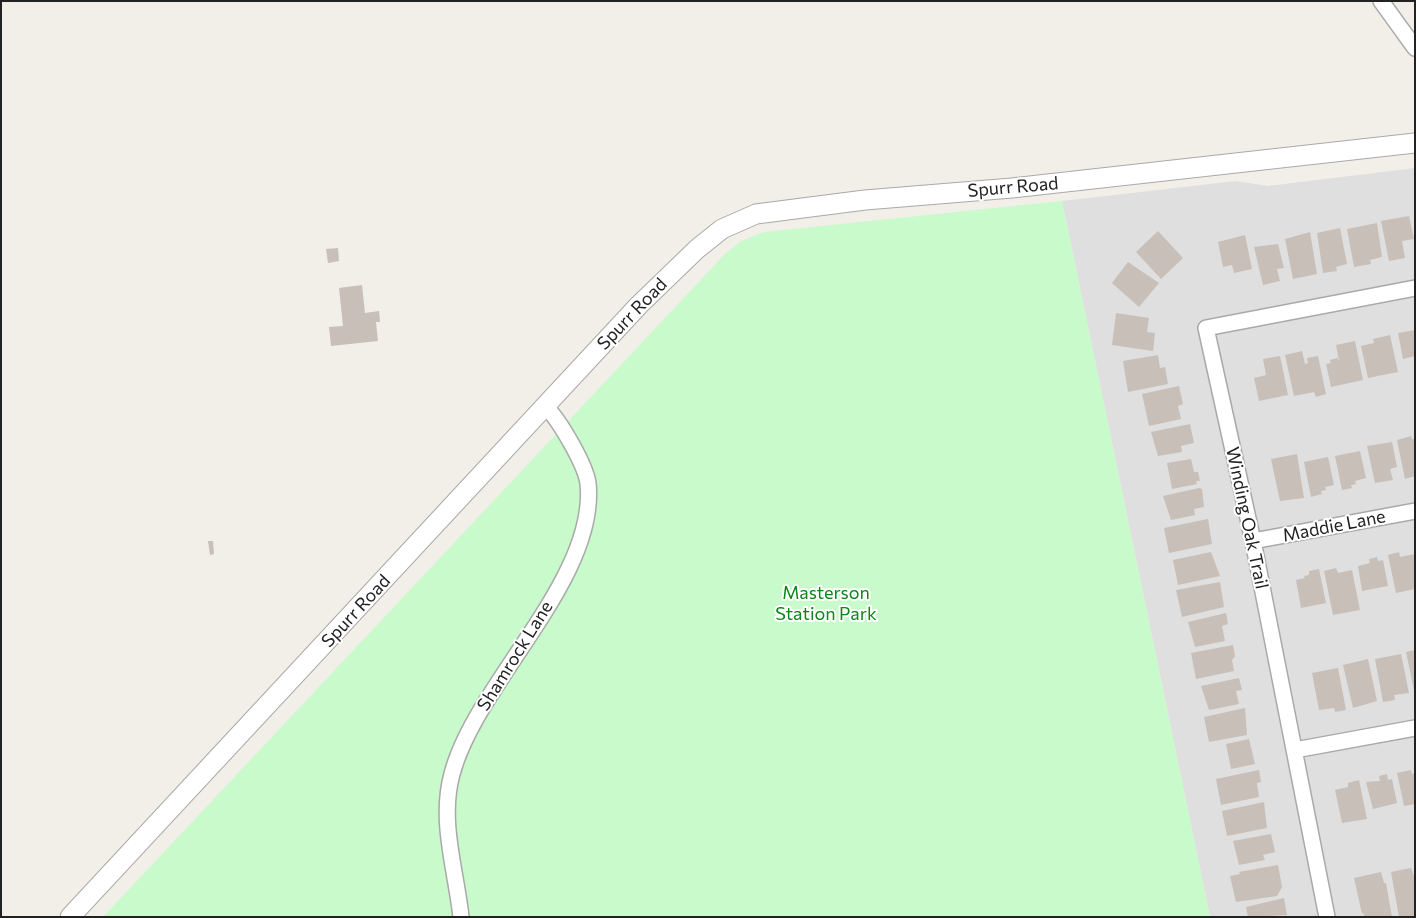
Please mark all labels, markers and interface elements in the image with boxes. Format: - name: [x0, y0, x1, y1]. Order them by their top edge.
- street label: Spurr Road: [967, 172, 1059, 202]
- street label: Spurr Road: [593, 274, 671, 354]
- street label: Winding Oak Trail: [1221, 445, 1273, 591]
- street label: Maddie Lane: [1281, 505, 1387, 547]
- street label: Spurr Road: [317, 570, 395, 652]
- park label: Masterson Station Park: [775, 582, 877, 624]
- street label: Shamrock Lane: [473, 597, 557, 715]

